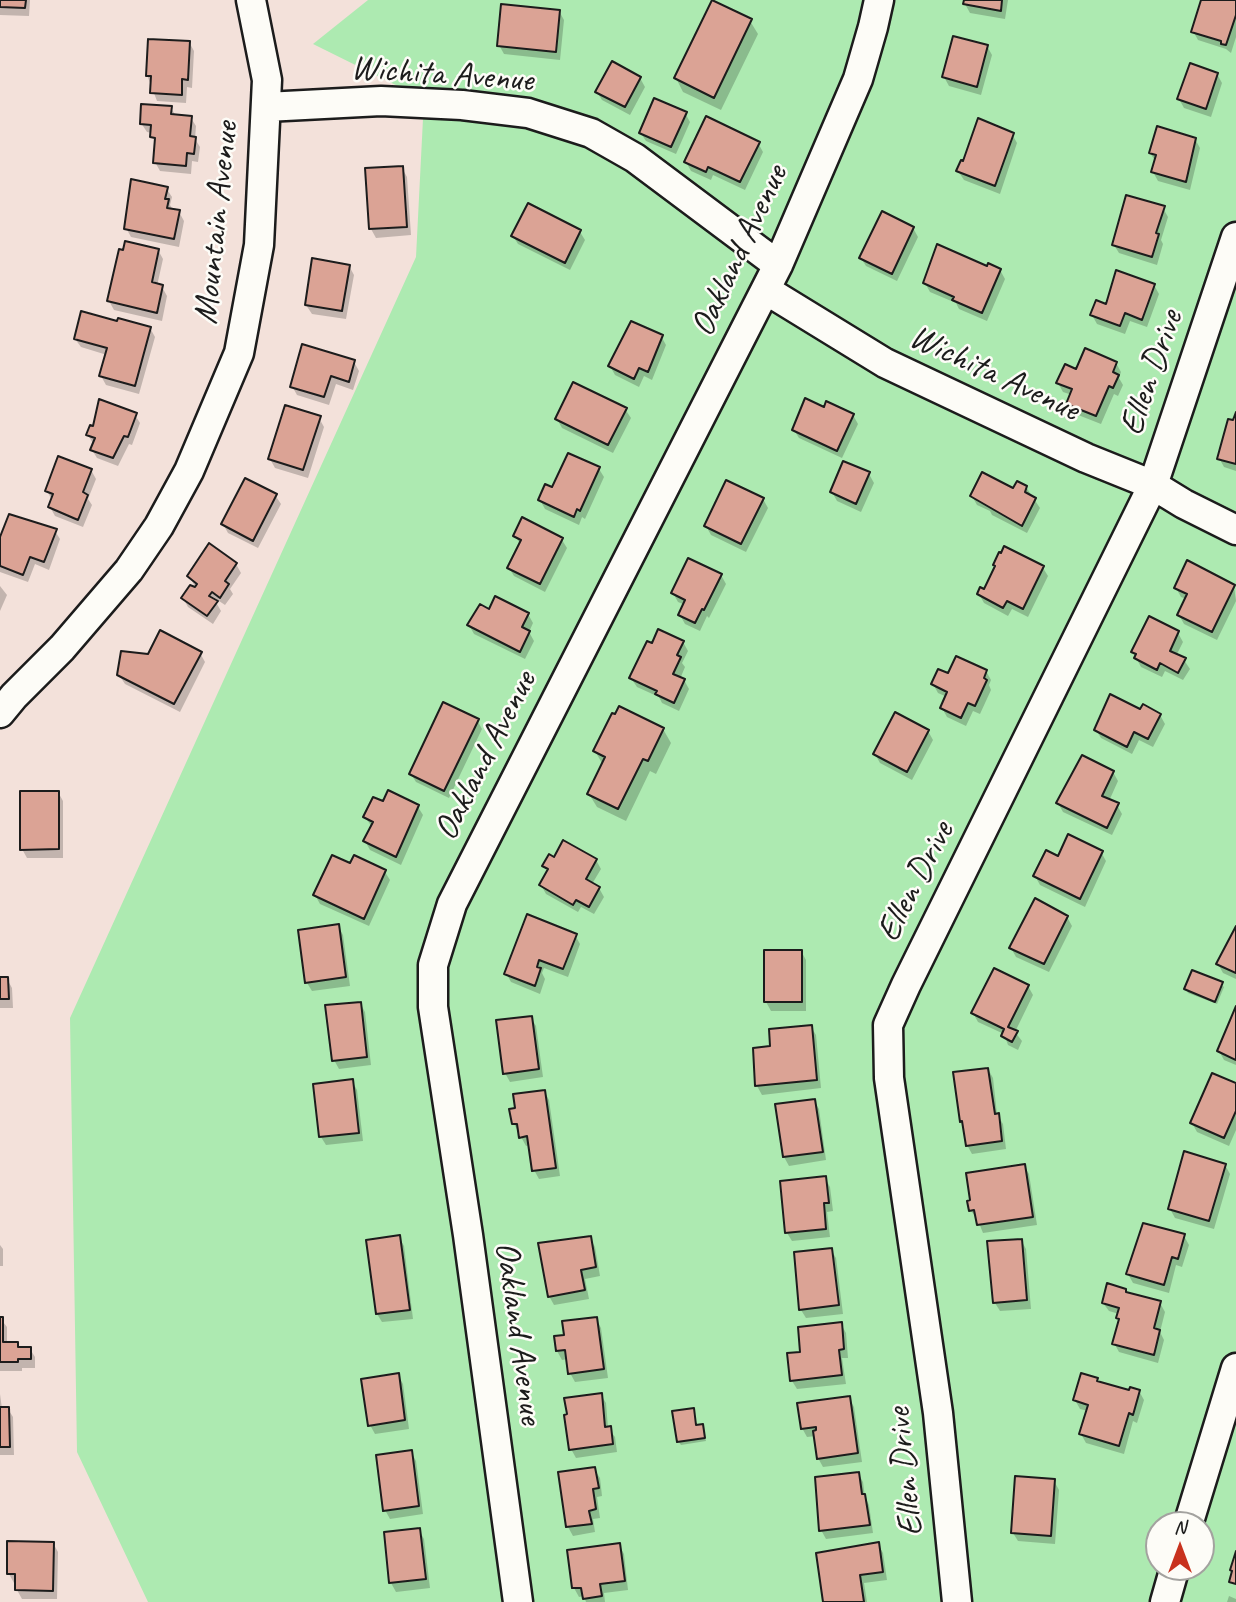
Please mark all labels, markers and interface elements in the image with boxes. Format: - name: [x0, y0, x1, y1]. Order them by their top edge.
- street label: Wichita Avenue: [350, 48, 534, 102]
- street label: Mountain Avenue: [185, 120, 249, 326]
- street label: Oakland Avenue: [682, 159, 798, 343]
- street label: Ellen Drive: [1111, 305, 1193, 441]
- street label: Wichita Avenue: [902, 316, 1086, 432]
- street label: Oakland Avenue: [426, 665, 546, 847]
- street label: Ellen Drive: [868, 815, 964, 949]
- street label: Oakland Avenue: [484, 1239, 552, 1427]
- street label: Ellen Drive: [878, 1406, 934, 1538]
- north arrow: [1145, 1511, 1215, 1581]
- text: N: [1174, 1515, 1186, 1539]

